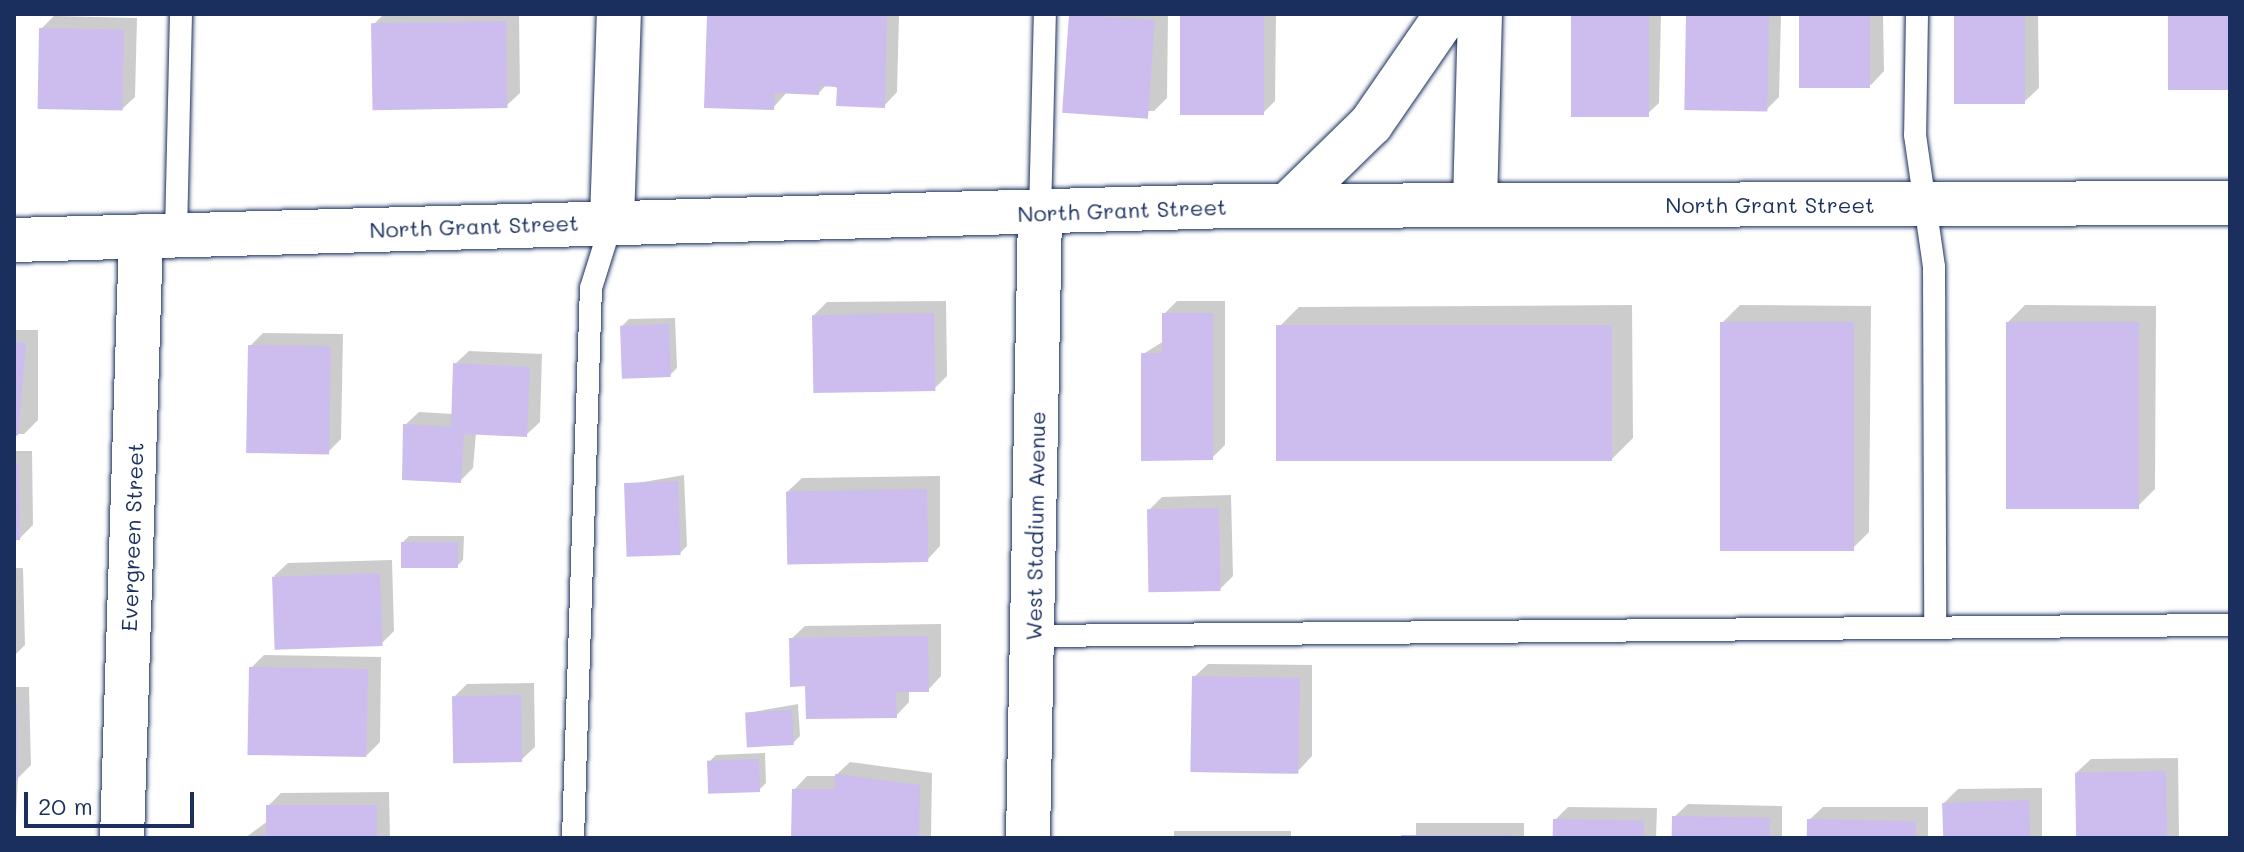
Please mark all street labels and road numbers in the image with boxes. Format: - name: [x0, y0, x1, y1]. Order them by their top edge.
- street label: North Grant Street: [1665, 192, 1875, 218]
- street label: North Grant Street: [1017, 193, 1227, 227]
- street label: North Grant Street: [369, 209, 579, 243]
- street label: West Stadium Avenue: [1020, 411, 1050, 641]
- street label: Evergreen Street: [116, 442, 148, 632]

